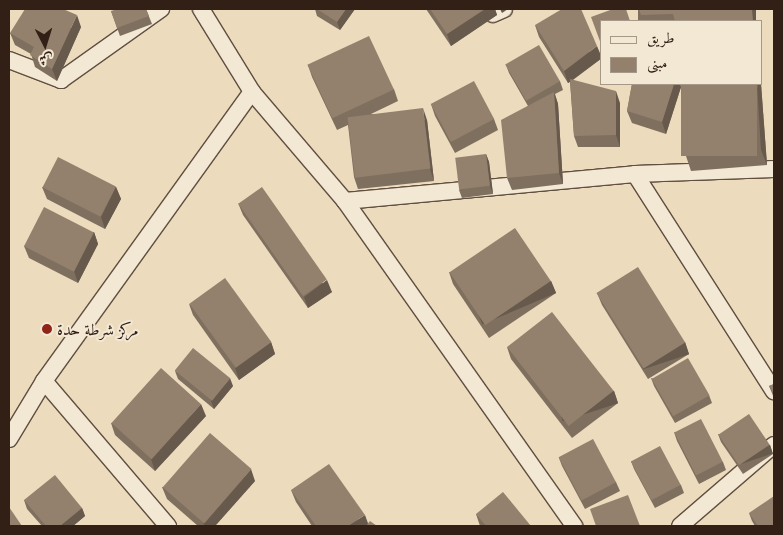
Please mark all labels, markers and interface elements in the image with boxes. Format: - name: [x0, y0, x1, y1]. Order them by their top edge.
- north arrow: [20, 20, 70, 70]
- legend: [600, 20, 763, 85]
- text: طريق: [647, 28, 674, 47]
- text: ش: [39, 50, 54, 70]
- text: مبنى: [647, 53, 667, 72]
- place label: مركز شرطة حدة: [57, 319, 138, 339]
- marker: مركز شرطة حدة: [41, 323, 53, 335]

